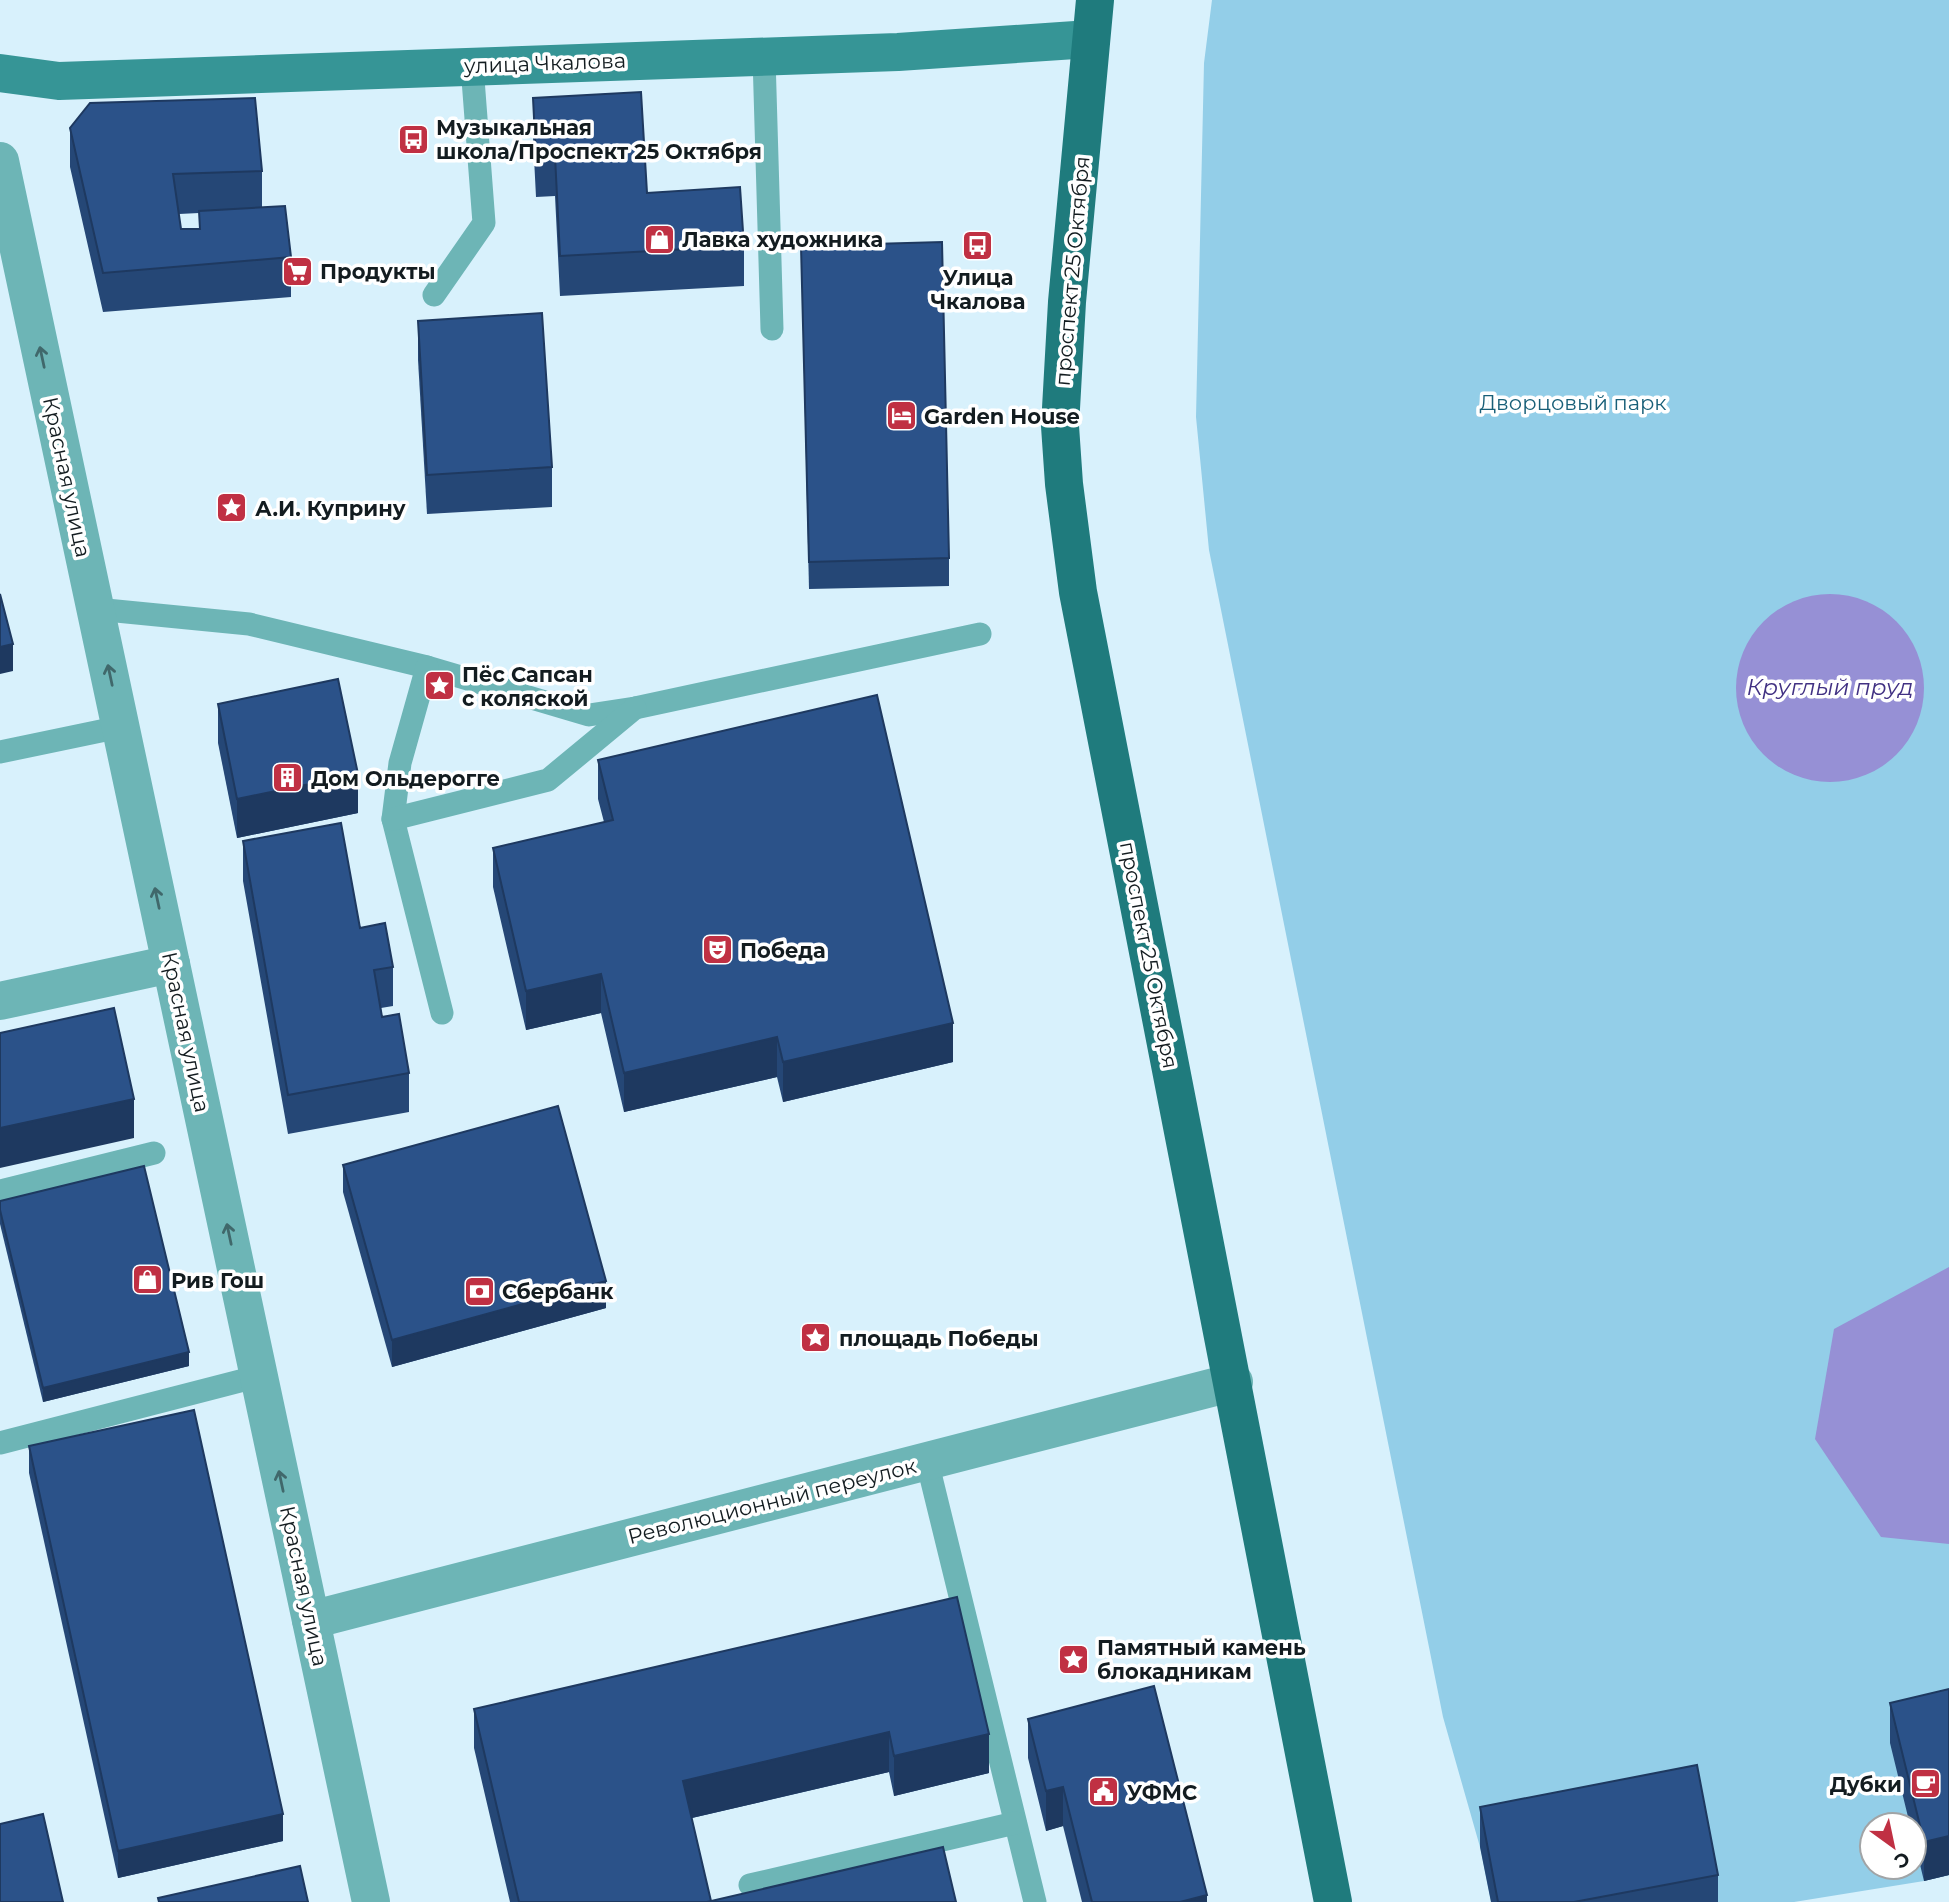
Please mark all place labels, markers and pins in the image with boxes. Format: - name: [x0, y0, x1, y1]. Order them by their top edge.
- place label: Музыкальная школа/Проспект 25 Октября: [436, 115, 762, 164]
- bus stop icon: Музыкальная школа/Проспект 25 Октября: [396, 122, 430, 156]
- shop icon: Лавка художника: [642, 222, 676, 256]
- place label: Лавка художника: [682, 227, 883, 252]
- bus stop icon: Улица Чкалова: [961, 228, 995, 262]
- supermarket icon: Продукты: [280, 254, 314, 288]
- place label: Продукты: [320, 259, 435, 284]
- place label: Улица Чкалова: [931, 265, 1025, 314]
- hotel icon: Garden House: [884, 399, 918, 433]
- place label: Garden House: [924, 404, 1080, 429]
- place icon: А.И. Куприну: [215, 491, 249, 525]
- place label: А.И. Куприну: [255, 496, 406, 521]
- place label: Пёс Сапсан с коляской: [462, 662, 593, 711]
- place icon: Пёс Сапсан с коляской: [422, 669, 456, 703]
- building icon: Дом Ольдерогге: [271, 761, 305, 795]
- place label: Дом Ольдерогге: [311, 766, 500, 791]
- theatre icon: Победа: [700, 933, 734, 967]
- place label: Победа: [740, 938, 826, 963]
- shop icon: Рив Гош: [131, 1263, 165, 1297]
- place label: Рив Гош: [171, 1268, 264, 1293]
- bank icon: Сбербанк: [462, 1274, 496, 1308]
- place label: Сбербанк: [502, 1279, 614, 1304]
- place icon: площадь Победы: [799, 1321, 833, 1355]
- place label: площадь Победы: [839, 1326, 1039, 1351]
- place label: Памятный камень блокадникам: [1097, 1635, 1306, 1684]
- place icon: Памятный камень блокадникам: [1057, 1642, 1091, 1676]
- cafe icon: Дубки: [1908, 1767, 1942, 1801]
- place label: Дубки: [1830, 1772, 1902, 1797]
- public building icon: УФМС: [1087, 1775, 1121, 1809]
- place label: УФМС: [1127, 1780, 1197, 1805]

